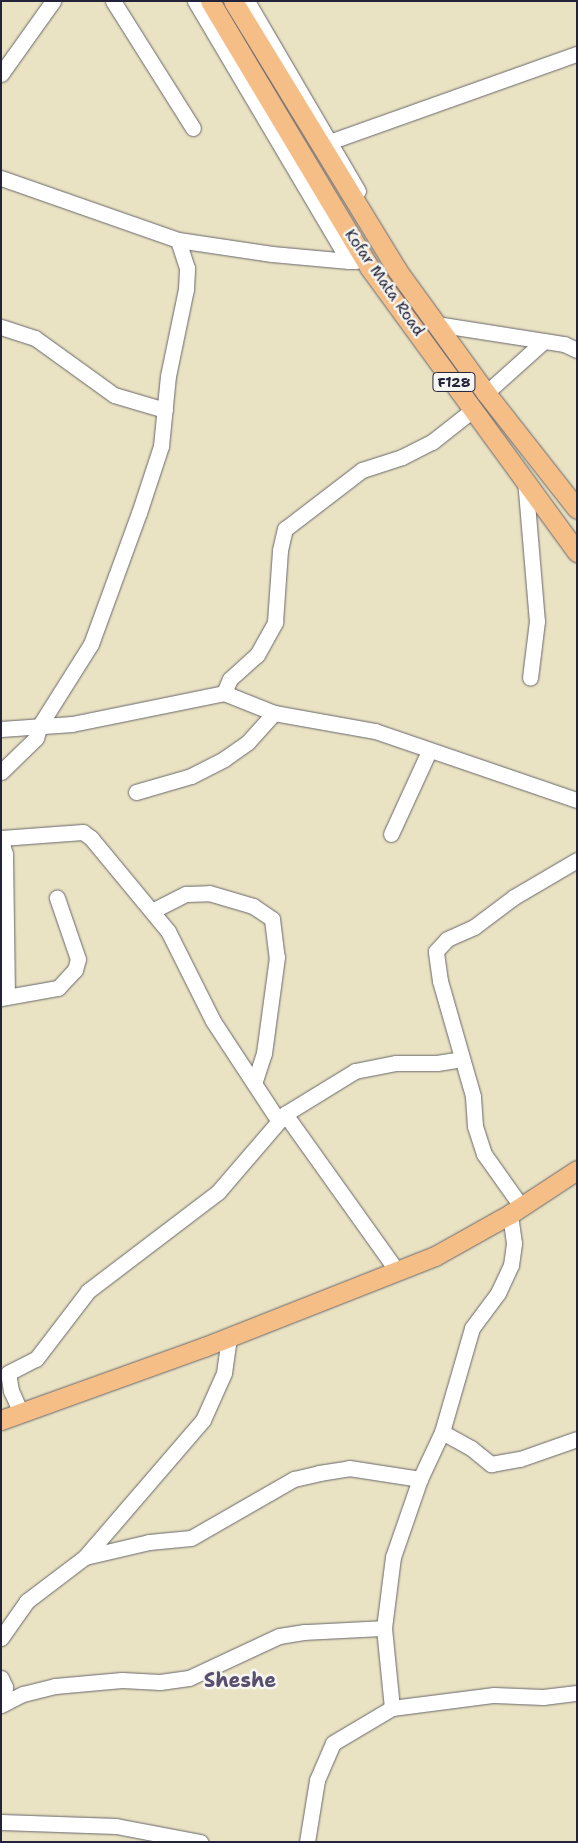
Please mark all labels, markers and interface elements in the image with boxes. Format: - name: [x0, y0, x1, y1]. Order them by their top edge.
- street label: Kofar Mata Road: [341, 226, 427, 340]
- road number: F128: [432, 371, 476, 394]
- district label: Sheshe: [204, 1668, 276, 1692]

